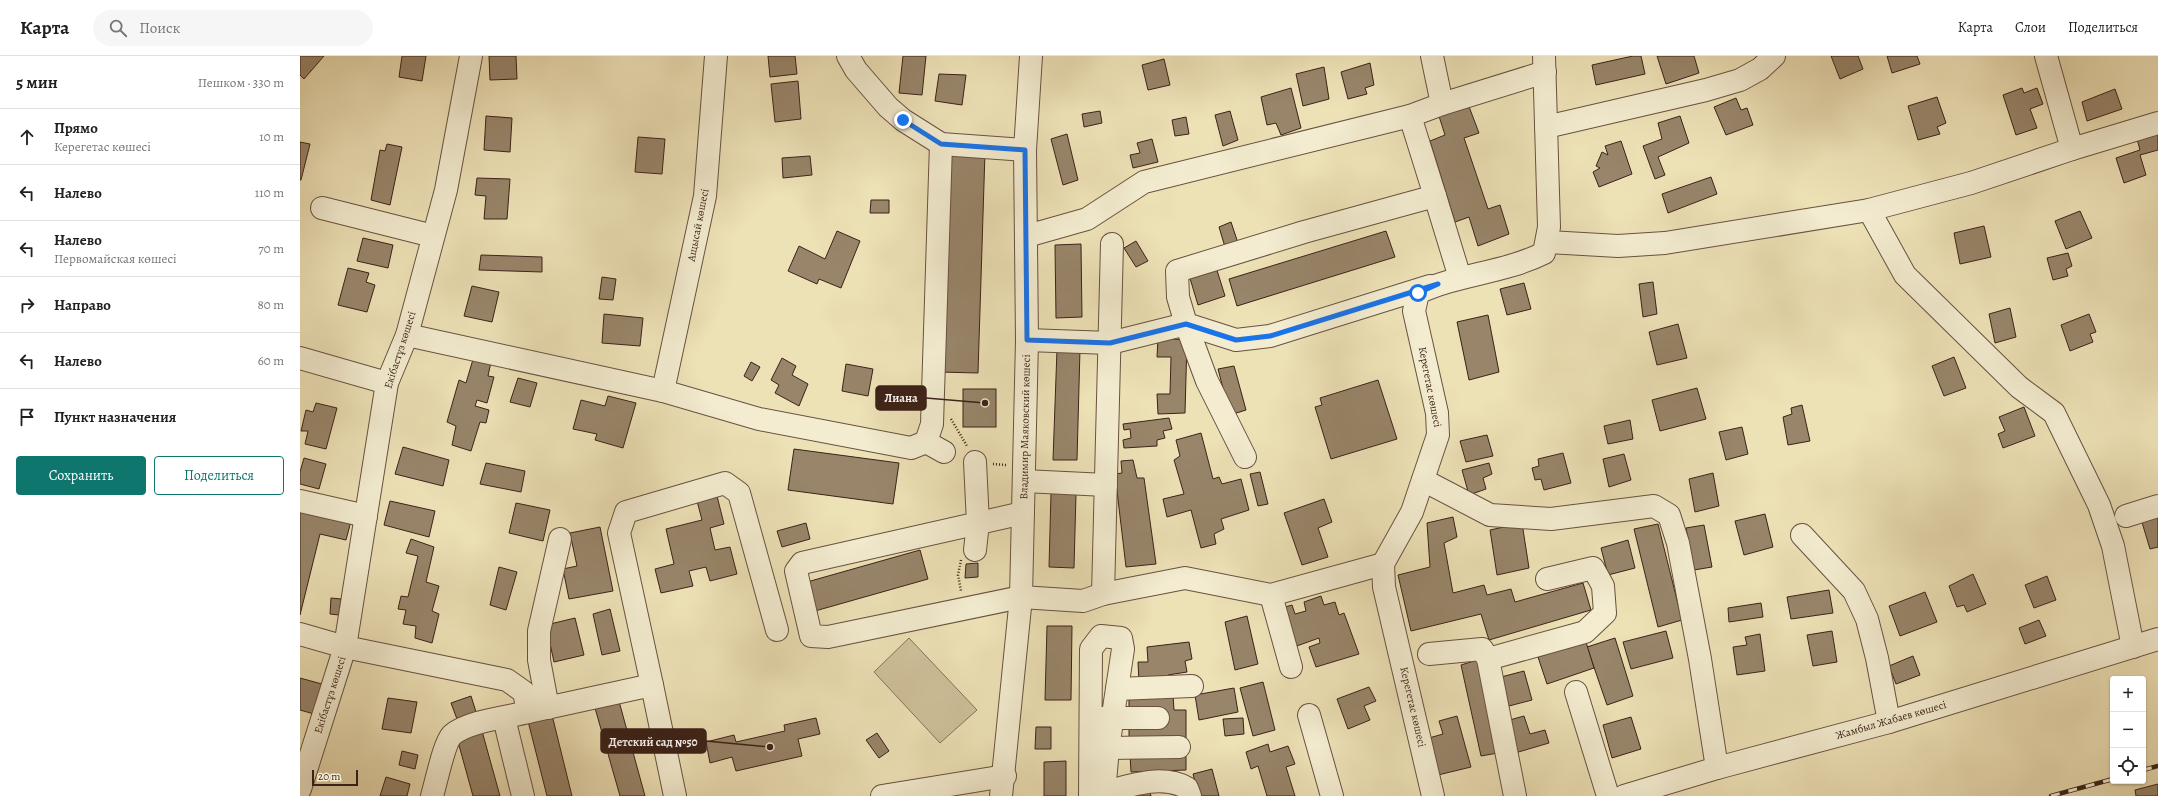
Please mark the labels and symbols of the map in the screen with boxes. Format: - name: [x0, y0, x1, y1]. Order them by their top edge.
- route end: [894, 111, 912, 129]
- street label: Ащысай көшесі: [683, 187, 712, 264]
- route start: [1409, 284, 1427, 302]
- street label: Екібастұз көшесі: [380, 309, 420, 391]
- street label: Керегетас көшесі: [1415, 345, 1445, 429]
- street label: Владимир Маяковский көшесі: [1016, 354, 1034, 500]
- callout: Лиана: [876, 386, 926, 410]
- text: Лиана: [884, 390, 918, 406]
- street label: Екібастұз көшесі: [310, 654, 350, 736]
- street label: Керегетас көшесі: [1396, 665, 1430, 749]
- street label: Жамбыл Жабаев көшесі: [1834, 697, 1948, 743]
- callout: Детский сад №50: [601, 729, 706, 753]
- text: Детский сад №50: [608, 734, 698, 750]
- scale bar: [312, 768, 358, 787]

